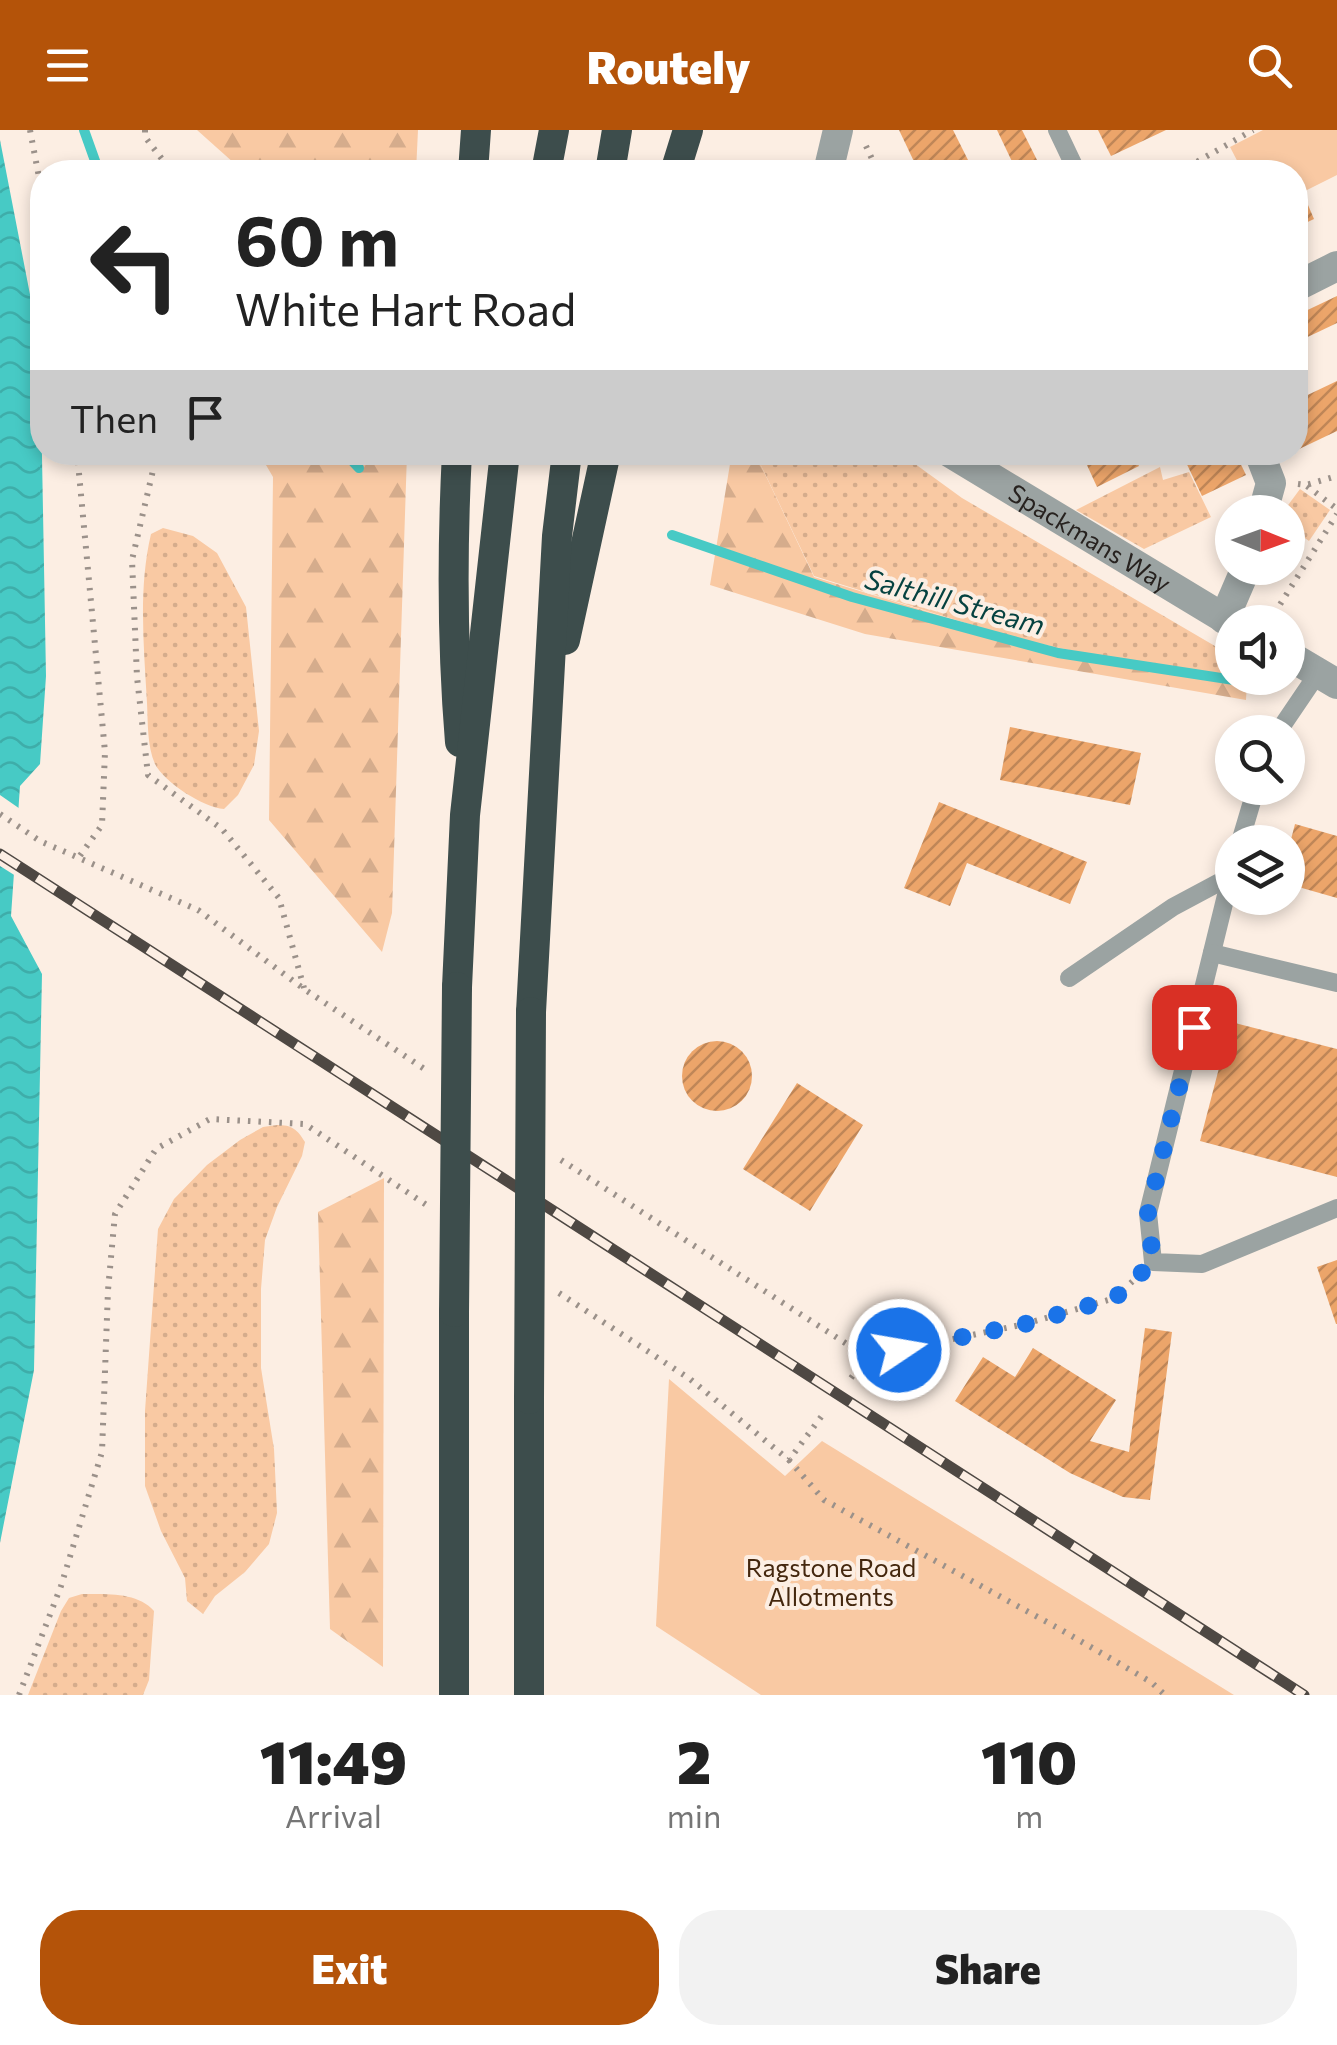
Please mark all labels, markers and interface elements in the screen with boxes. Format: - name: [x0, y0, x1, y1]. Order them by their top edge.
- icon: menu: [40, 38, 95, 93]
- text: Routely: [587, 38, 750, 93]
- icon: search: [1242, 38, 1297, 93]
- text: 60 m: [235, 195, 399, 280]
- icon: left: [70, 200, 200, 330]
- text: White Hart Road: [235, 280, 576, 335]
- icon: arrive: [178, 390, 233, 445]
- text: Then: [70, 394, 158, 441]
- street label: Spackmans Way: [1004, 477, 1177, 598]
- north arrow: [1215, 495, 1305, 585]
- map controls: [1215, 495, 1305, 915]
- water label: Salthill Stream: [861, 561, 1049, 641]
- button: sound: [1215, 605, 1305, 695]
- button: search: [1215, 715, 1305, 805]
- button: layers: [1215, 825, 1305, 915]
- pin: [1152, 985, 1237, 1070]
- icon: arrive: [1167, 1000, 1222, 1055]
- position arrow: [847, 1298, 951, 1402]
- park label: Ragstone Road Allotments: [746, 1552, 916, 1611]
- text: 11:49: [260, 1723, 407, 1796]
- text: 2: [677, 1723, 711, 1796]
- text: 110: [981, 1723, 1077, 1796]
- text: Arrival: [285, 1795, 382, 1835]
- text: min: [667, 1795, 721, 1835]
- text: m: [1015, 1795, 1043, 1835]
- button: Exit: [40, 1910, 659, 2025]
- button: Share: [679, 1910, 1297, 2025]

